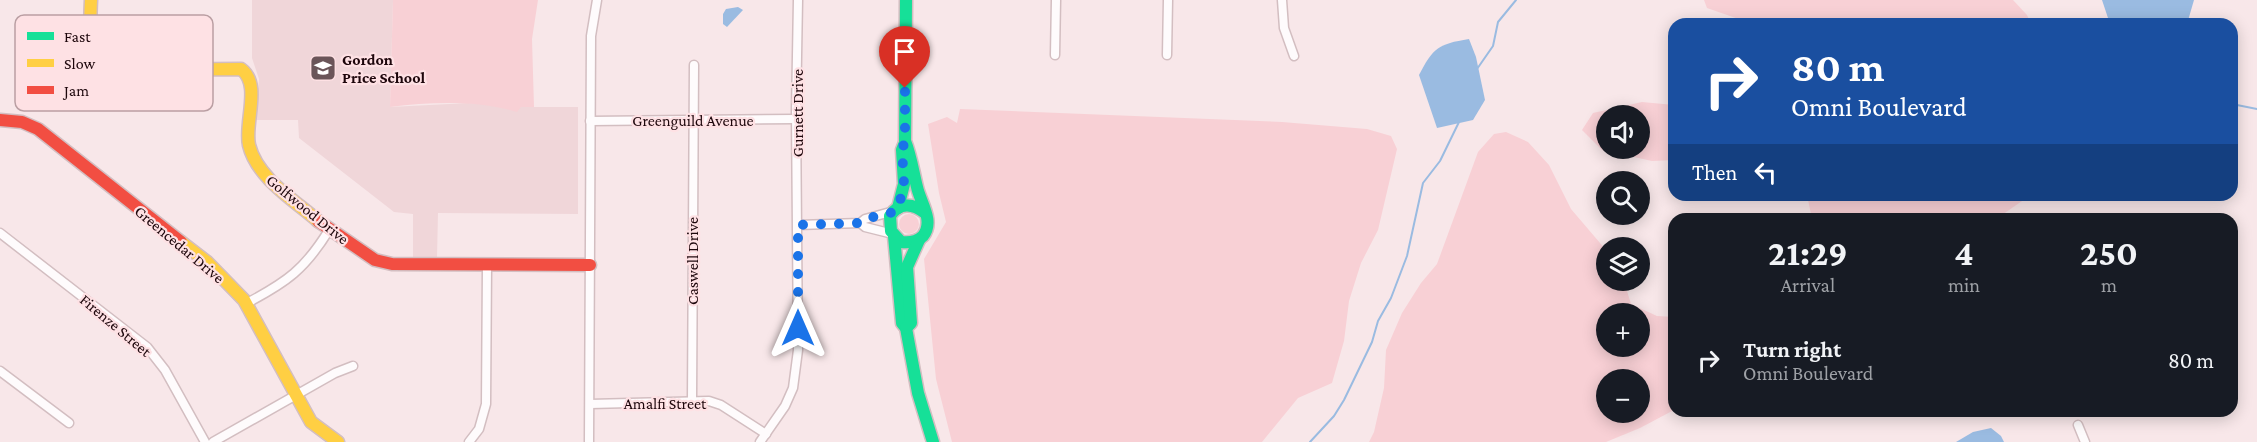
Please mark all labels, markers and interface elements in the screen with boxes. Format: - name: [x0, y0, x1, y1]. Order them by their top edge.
- legend: [15, 15, 213, 111]
- pin: [879, 26, 930, 88]
- text: Fast: [64, 28, 91, 45]
- icon: arrive: [888, 35, 921, 68]
- icon: right: [1692, 42, 1770, 120]
- text: 80 m: [1791, 43, 1885, 90]
- place label: Gordon Price School: [342, 51, 425, 86]
- school or university icon: Gordon Price School: [308, 53, 338, 83]
- text: Slow: [64, 55, 96, 72]
- street label: Gurnett Drive: [789, 69, 806, 157]
- text: Jam: [62, 82, 89, 100]
- text: Omni Boulevard: [1791, 92, 1967, 122]
- map controls: [1596, 105, 1650, 423]
- button: sound: [1596, 105, 1650, 159]
- street label: Greenguild Avenue: [632, 112, 754, 130]
- icon: left: [1749, 156, 1782, 189]
- text: Then: [1692, 160, 1737, 185]
- street label: Golfwood Drive: [263, 171, 352, 248]
- button: search: [1596, 171, 1650, 225]
- street label: Greencedar Drive: [132, 202, 228, 287]
- street label: Caswell Drive: [684, 217, 701, 305]
- text: 21:29: [1768, 233, 1848, 273]
- text: 4: [1954, 233, 1974, 273]
- text: 250: [2080, 233, 2138, 273]
- button: layers: [1596, 237, 1650, 291]
- text: Arrival: [1781, 274, 1835, 296]
- text: min: [1948, 274, 1980, 296]
- text: m: [2101, 274, 2117, 296]
- street label: Firenze Street: [77, 291, 155, 360]
- position arrow: [766, 296, 830, 360]
- button: +: [1596, 303, 1650, 357]
- text: Turn right: [1743, 337, 1841, 362]
- icon: right: [1692, 344, 1725, 377]
- text: 80 m: [2168, 348, 2214, 373]
- text: Omni Boulevard: [1743, 362, 1873, 384]
- button: −: [1596, 369, 1650, 423]
- street label: Amalfi Street: [624, 395, 707, 412]

